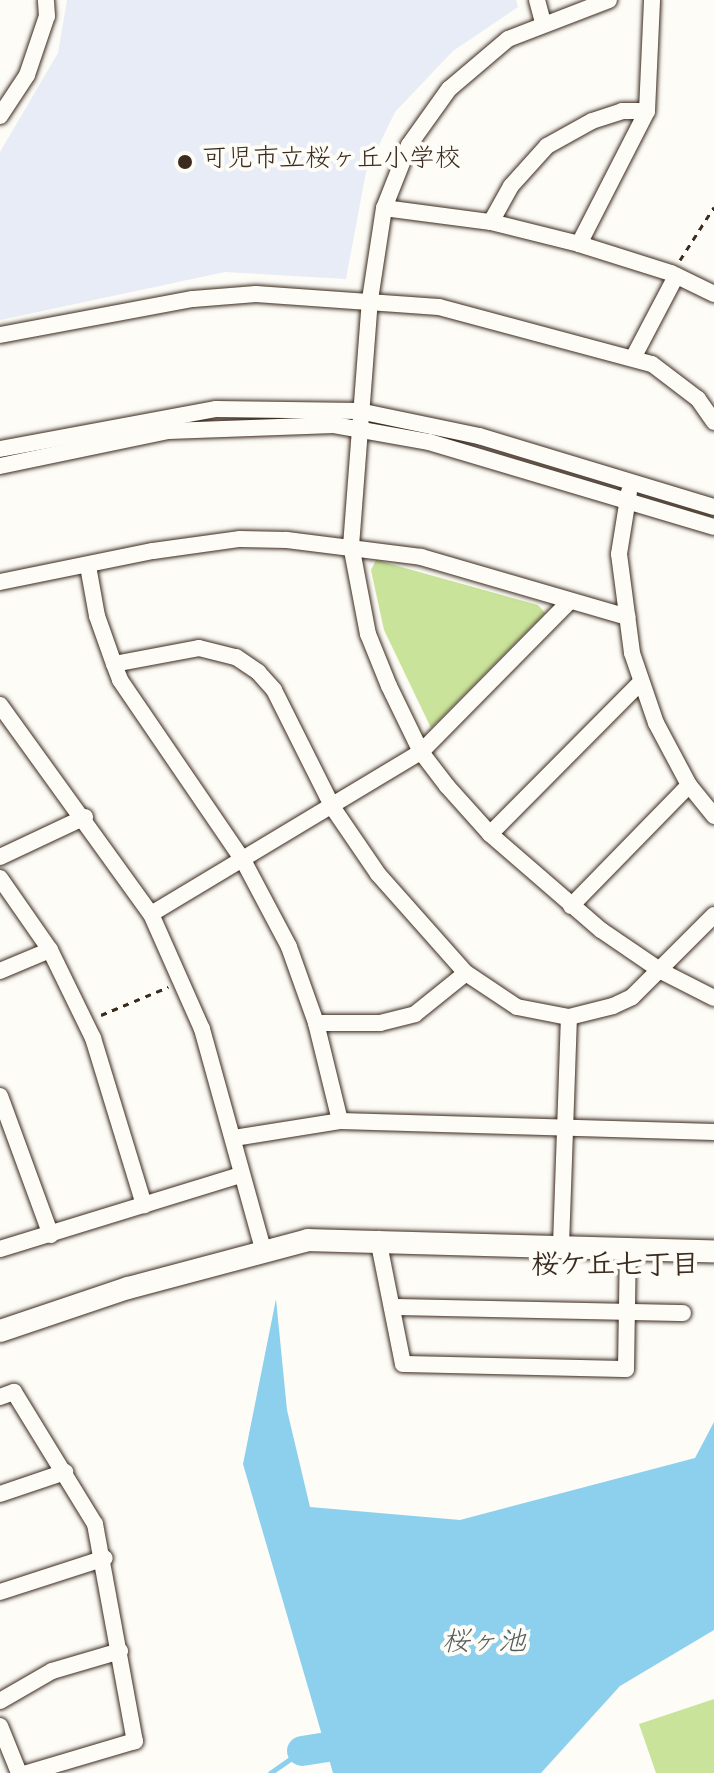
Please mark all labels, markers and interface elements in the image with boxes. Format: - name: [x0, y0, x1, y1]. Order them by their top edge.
- place label: 可児市立桜ヶ丘小学校: [201, 146, 461, 178]
- marker: 可児市立桜ヶ丘小学校: [176, 153, 194, 171]
- district label: 桜ケ丘七丁目: [531, 1251, 699, 1285]
- water label: 桜ヶ池: [442, 1628, 526, 1662]

